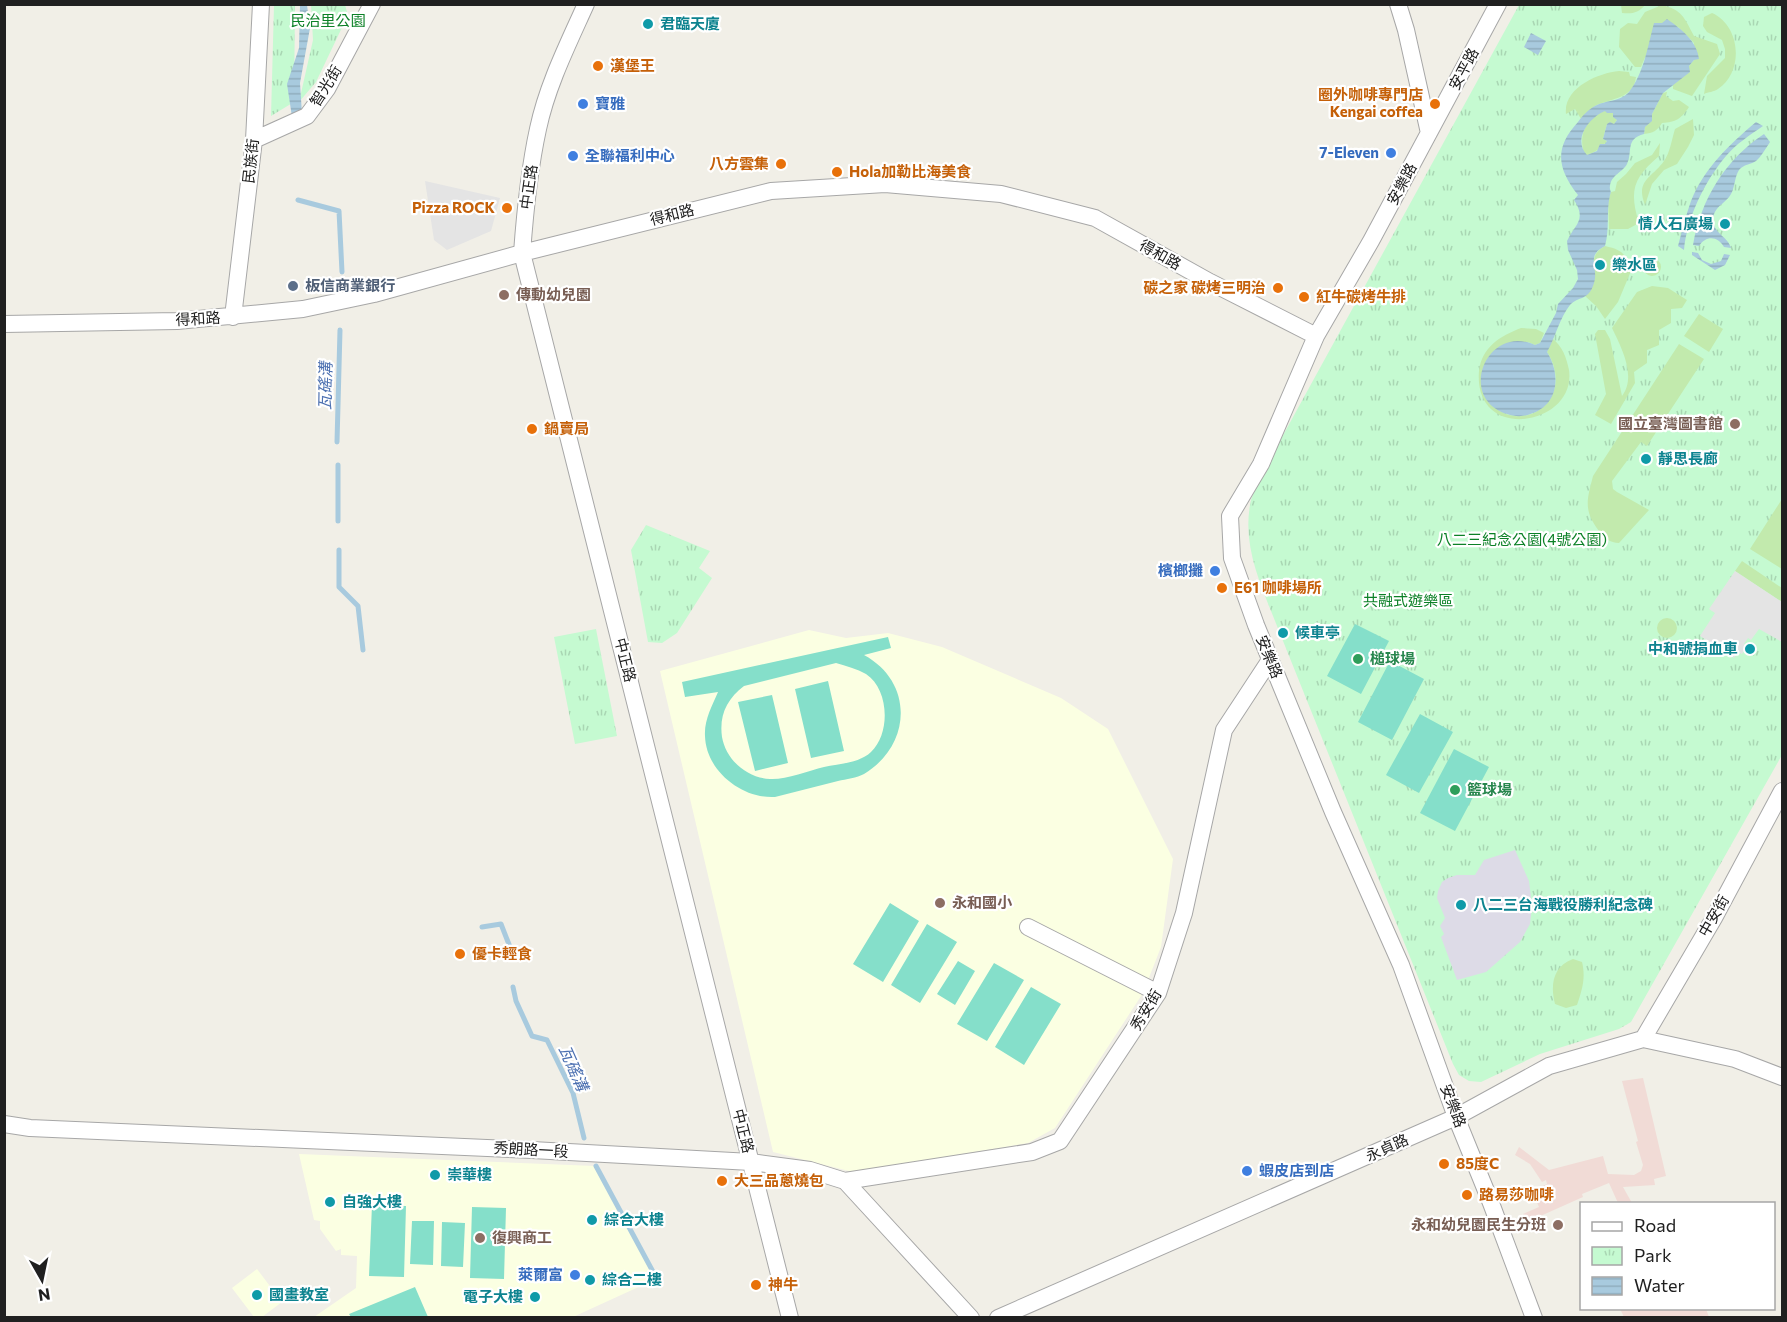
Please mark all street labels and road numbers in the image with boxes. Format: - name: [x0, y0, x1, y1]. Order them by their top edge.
- street label: 安平路: [1445, 44, 1482, 93]
- street label: 智光街: [306, 62, 345, 109]
- street label: 民族街: [239, 138, 261, 184]
- street label: 安樂路: [1383, 159, 1420, 208]
- street label: 中正路: [516, 163, 540, 210]
- street label: 得和路: [648, 200, 696, 228]
- street label: 得和路: [1136, 235, 1185, 273]
- street label: 得和路: [175, 308, 221, 328]
- street label: 安樂路: [1253, 632, 1287, 681]
- street label: 中正路: [612, 636, 640, 684]
- street label: 中安街: [1694, 892, 1732, 939]
- street label: 秀安街: [1126, 986, 1164, 1033]
- street label: 安樂路: [1437, 1081, 1470, 1130]
- street label: 中正路: [730, 1107, 758, 1155]
- street label: 永貞路: [1362, 1130, 1411, 1164]
- street label: 秀朗路一段: [493, 1138, 569, 1160]

